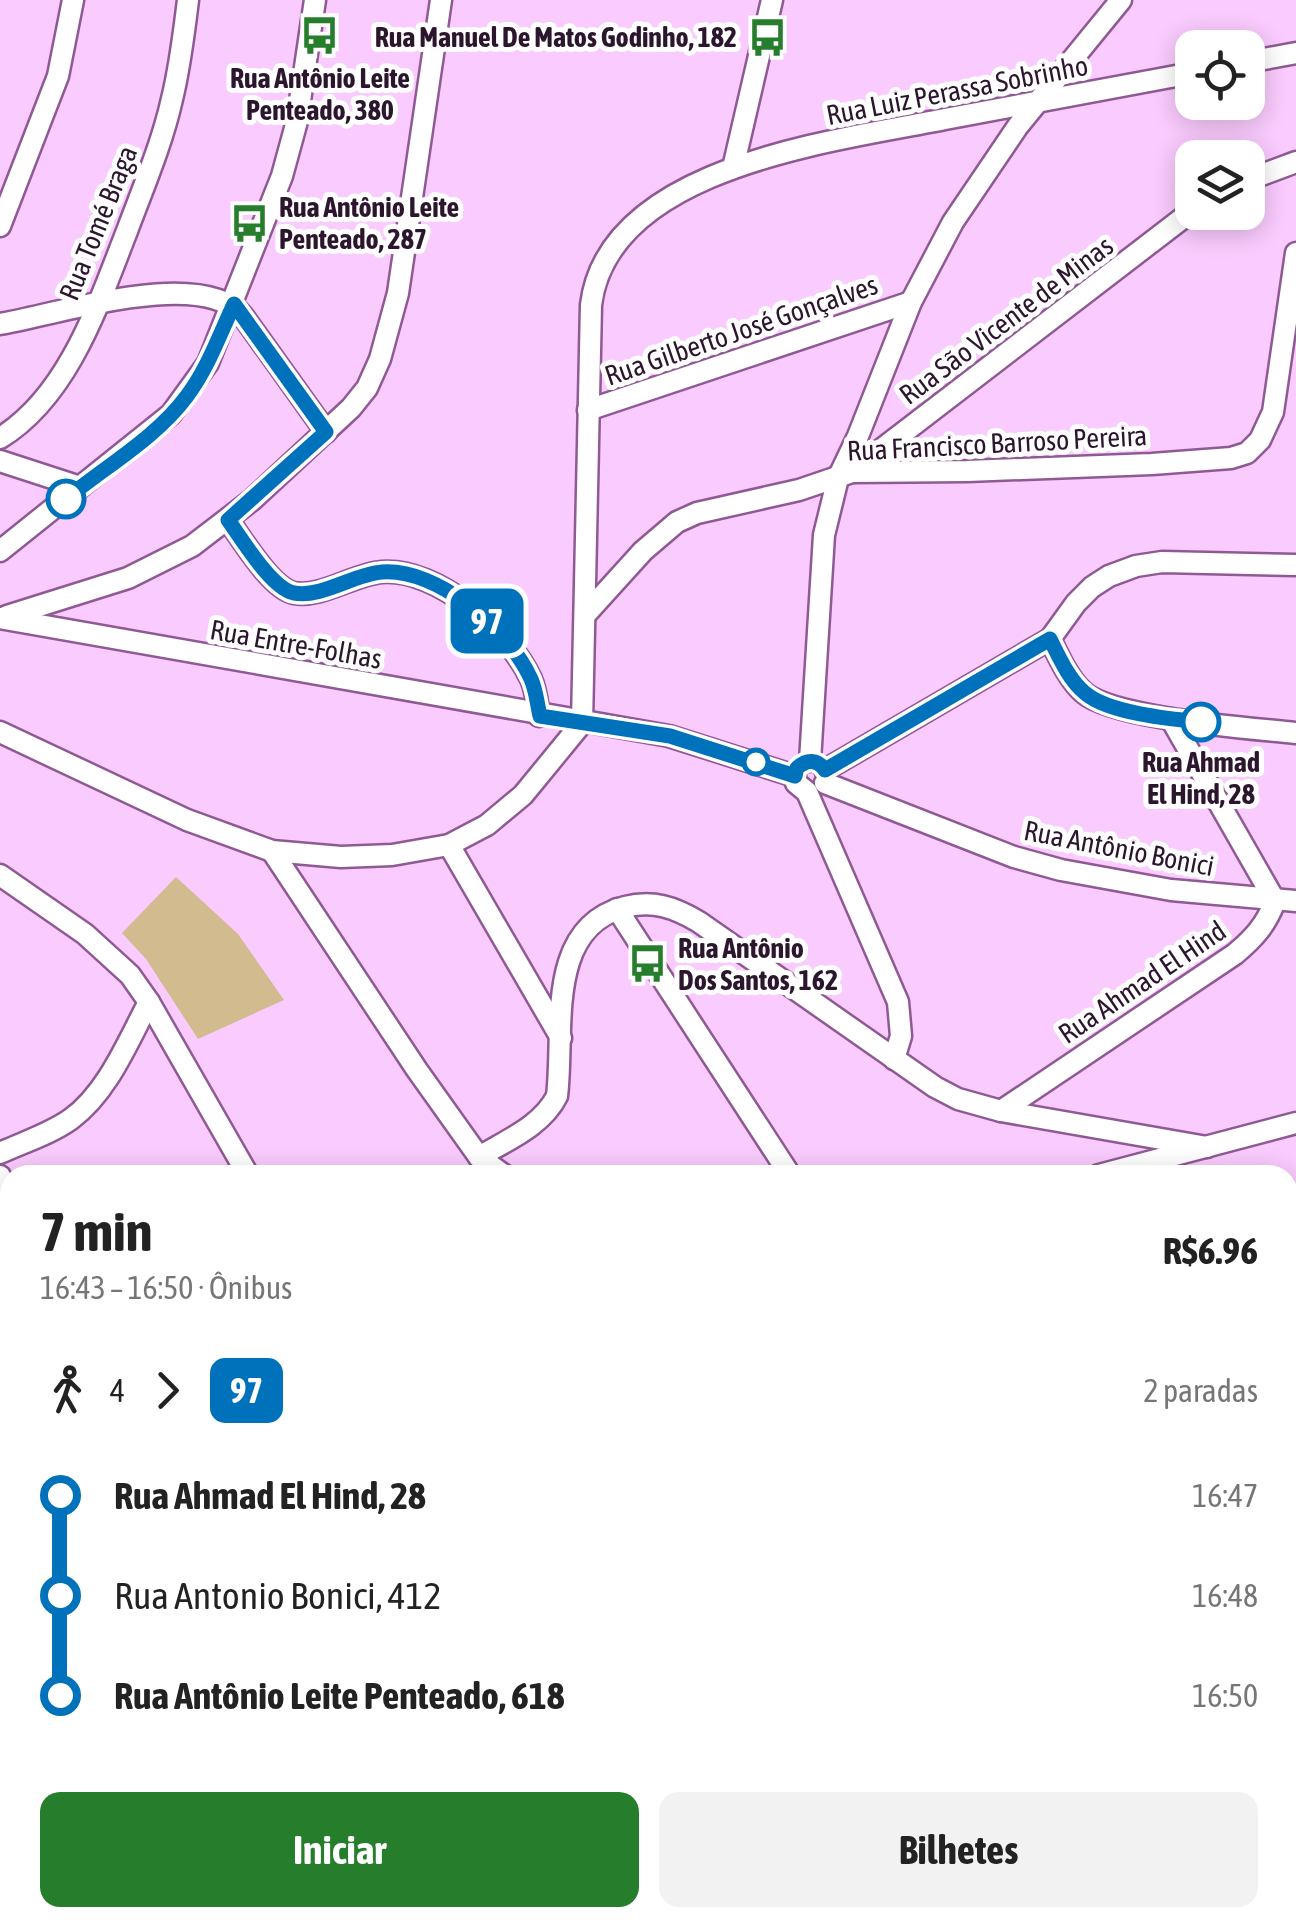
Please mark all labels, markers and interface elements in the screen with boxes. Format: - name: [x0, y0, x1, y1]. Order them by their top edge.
- bus stop icon: Rua Antônio Leite Penteado, 380: [299, 14, 341, 56]
- bus stop icon: Rua Manuel De Matos Godinho, 182: [746, 16, 788, 58]
- place label: Rua Manuel De Matos Godinho, 182: [375, 21, 737, 53]
- map controls: [1175, 30, 1265, 230]
- button: locate: [1175, 30, 1265, 120]
- street label: Rua Luiz Perassa Sobrinho: [823, 49, 1091, 131]
- place label: Rua Antônio Leite Penteado, 380: [230, 62, 410, 126]
- button: layers: [1175, 140, 1265, 230]
- street label: Rua Tomé Braga: [53, 141, 143, 305]
- place label: Rua Antônio Leite Penteado, 287: [279, 191, 459, 255]
- bus stop icon: Rua Antônio Leite Penteado, 287: [228, 202, 270, 244]
- street label: Rua São Vicente de Minas: [893, 229, 1119, 411]
- street label: Rua Gilberto José Gonçalves: [600, 268, 882, 392]
- street label: Rua Francisco Barroso Pereira: [846, 419, 1148, 467]
- unlabelled marker: [47, 480, 85, 518]
- line badge: 97: [442, 588, 532, 654]
- text: 97: [471, 601, 503, 641]
- street label: Rua Entre-Folhas: [208, 613, 384, 675]
- marker: Rua Ahmad El Hind, 28: [1182, 703, 1220, 741]
- place label: Rua Ahmad El Hind, 28: [1142, 746, 1260, 810]
- unlabelled marker: [743, 749, 769, 775]
- street label: Rua Antônio Bonici: [1021, 814, 1217, 882]
- street label: Rua Ahmad El Hind: [1052, 914, 1232, 1050]
- place label: Rua Antônio Dos Santos, 162: [678, 932, 838, 996]
- bus stop icon: Rua Antônio Dos Santos, 162: [627, 943, 669, 985]
- text: 7 min: [40, 1200, 152, 1263]
- text: R$6.96: [1163, 1229, 1258, 1272]
- text: 16:43 – 16:50 · Ônibus: [40, 1269, 292, 1306]
- icon: walk: [40, 1363, 95, 1418]
- icon: forward: [140, 1363, 195, 1418]
- text: 97: [230, 1370, 263, 1410]
- text: 4: [110, 1372, 125, 1409]
- text: 2 paradas: [1144, 1372, 1258, 1409]
- text: Rua Ahmad El Hind, 28: [114, 1474, 426, 1517]
- text: 16:47: [1192, 1477, 1258, 1514]
- text: Rua Antonio Bonici, 412: [114, 1574, 441, 1617]
- text: 16:48: [1192, 1577, 1258, 1614]
- text: Rua Antônio Leite Penteado, 618: [114, 1674, 565, 1717]
- text: 16:50: [1192, 1677, 1258, 1714]
- button: Iniciar: [40, 1792, 639, 1907]
- button: Bilhetes: [659, 1792, 1258, 1907]

